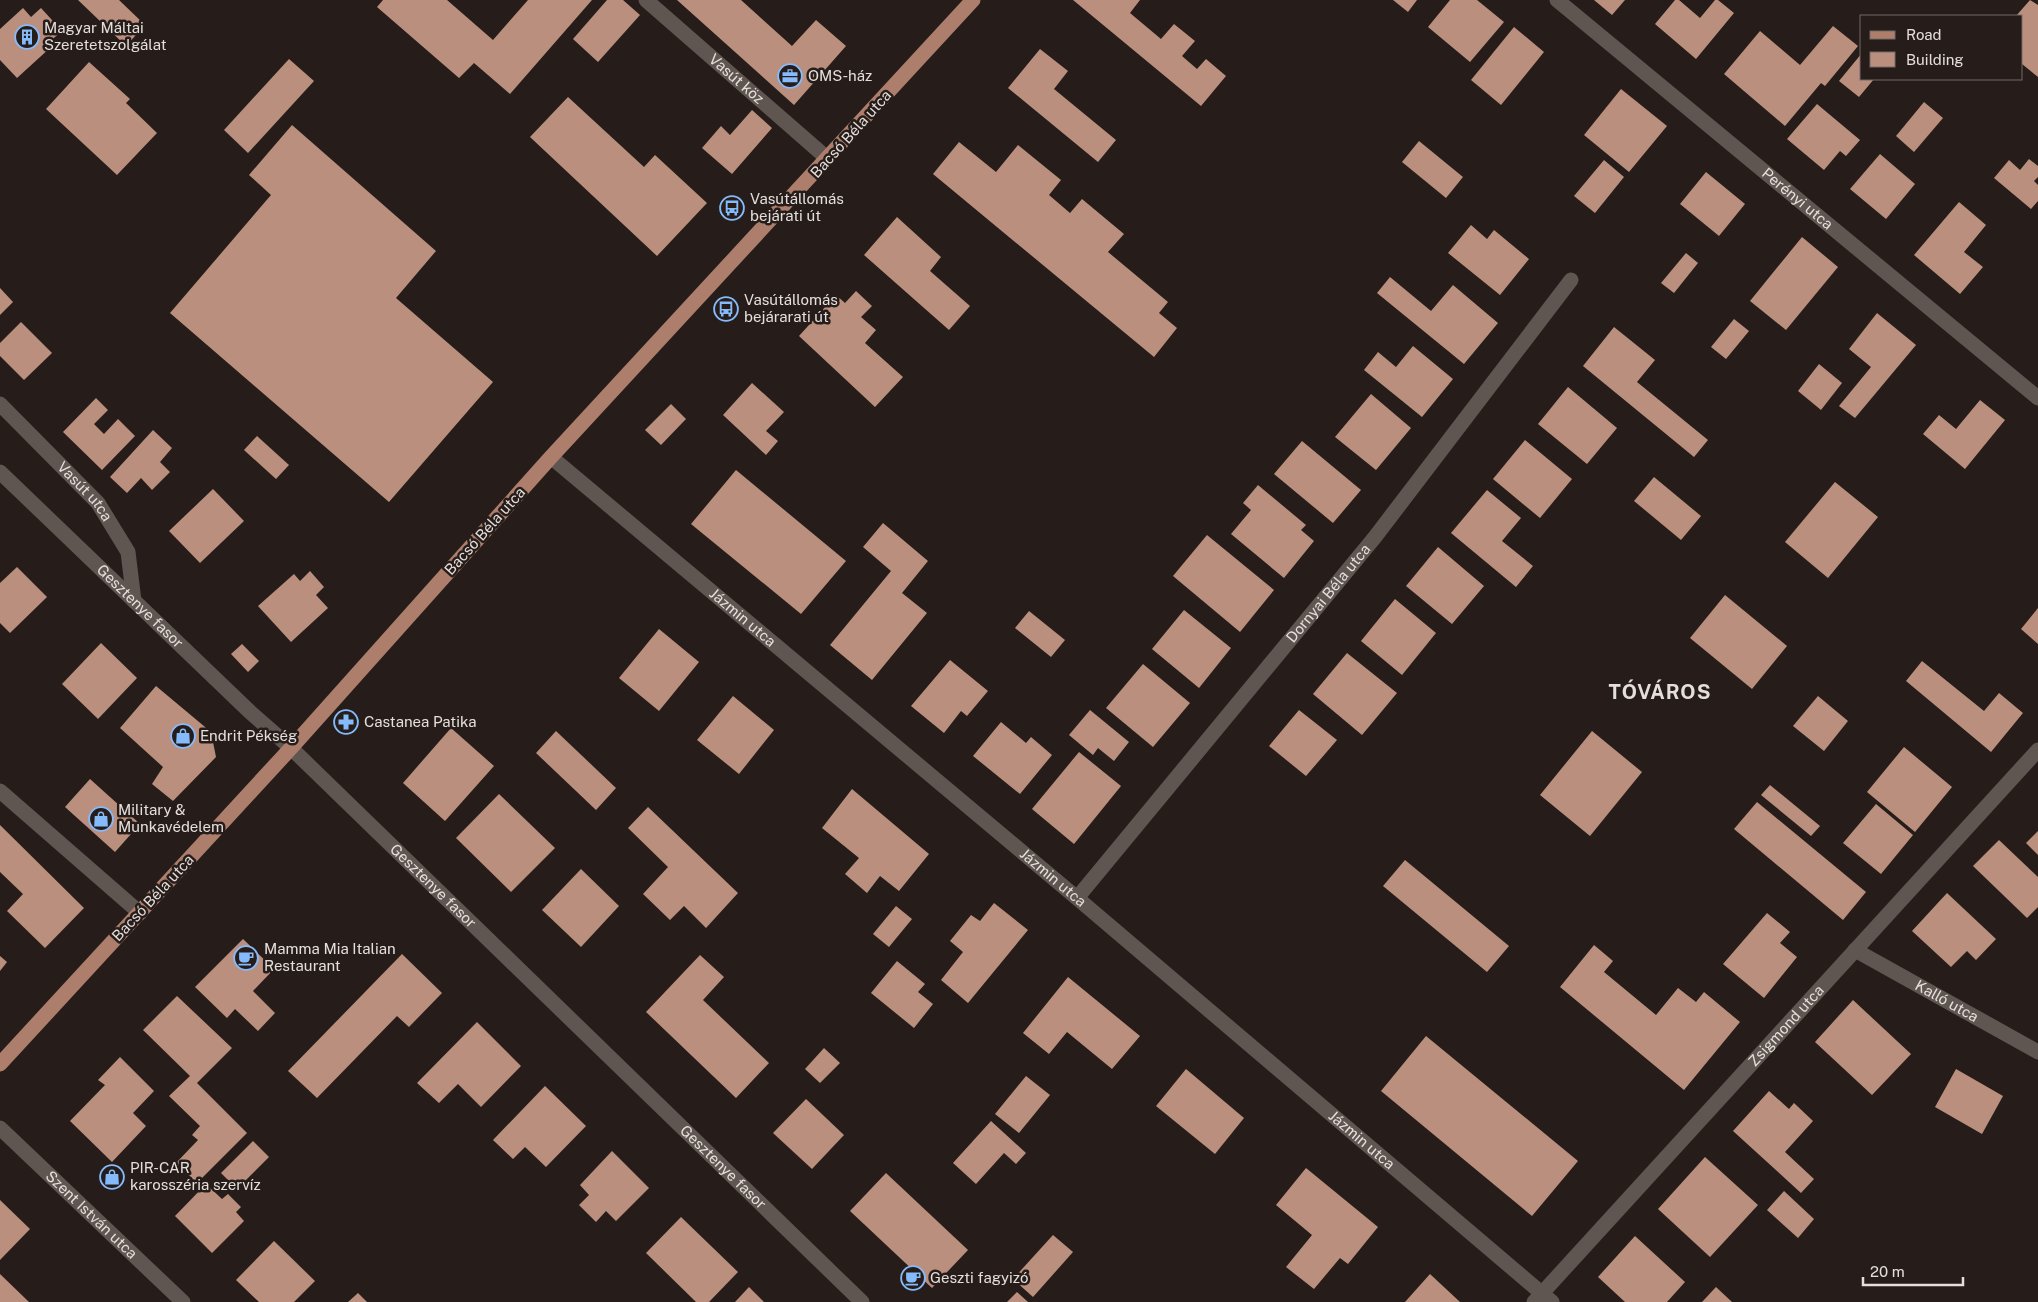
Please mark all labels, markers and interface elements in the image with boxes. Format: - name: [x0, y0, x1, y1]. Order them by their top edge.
- legend: [1860, 15, 2023, 80]
- place label: Magyar Máltai Szeretetszolgálat: [44, 19, 167, 53]
- building icon: Magyar Máltai Szeretetszolgálat: [14, 24, 40, 50]
- text: Road: [1906, 26, 1942, 43]
- street label: Vasút köz: [706, 50, 768, 107]
- text: Building: [1906, 51, 1964, 68]
- office icon: OMS-ház: [777, 63, 803, 89]
- place label: OMS-ház: [808, 67, 872, 84]
- street label: Bacsó Béla utca: [807, 86, 894, 181]
- street label: Perényi utca: [1759, 164, 1837, 233]
- place label: Vasútállomás bejárati út: [750, 190, 844, 224]
- bus stop icon: Vasútállomás bejárati út: [719, 195, 745, 221]
- place label: Vasútállomás bejárarati út: [744, 291, 838, 325]
- bus stop icon: Vasútállomás bejárarati út: [713, 296, 739, 322]
- street label: Vasút utca: [54, 458, 116, 524]
- street label: Bacsó Béla utca: [441, 483, 528, 578]
- street label: Dornyai Béla utca: [1283, 540, 1374, 646]
- street label: Gesztenye fasor: [94, 561, 187, 651]
- street label: Jázmin utca: [706, 585, 779, 650]
- district label: TÓVÁROS: [1609, 679, 1711, 704]
- pharmacy icon: Castanea Patika: [333, 709, 359, 735]
- place label: Castanea Patika: [364, 713, 476, 730]
- shop icon: Endrit Pékség: [170, 723, 196, 749]
- place label: Endrit Pékség: [200, 727, 297, 744]
- place label: Military & Munkavédelem: [118, 801, 224, 835]
- shop icon: Military & Munkavédelem: [88, 806, 114, 832]
- street label: Gesztenye fasor: [387, 840, 480, 931]
- street label: Jázmin utca: [1017, 845, 1090, 910]
- street label: Bacsó Béla utca: [108, 851, 197, 944]
- place label: Mamma Mia Italian Restaurant: [264, 940, 396, 974]
- cafe icon: Mamma Mia Italian Restaurant: [233, 945, 259, 971]
- street label: Kalló utca: [1912, 976, 1982, 1025]
- street label: Zsigmond utca: [1745, 981, 1827, 1069]
- street label: Jázmin utca: [1325, 1107, 1398, 1172]
- street label: Gesztenye fasor: [677, 1121, 770, 1212]
- place label: PIR-CAR karosszéria szervíz: [130, 1159, 261, 1193]
- shop icon: PIR-CAR karosszéria szervíz: [99, 1164, 125, 1190]
- street label: Szent István utca: [42, 1167, 141, 1262]
- scale bar: [1863, 1254, 1963, 1286]
- text: 20 m: [1870, 1263, 1905, 1280]
- cafe icon: Geszti fagyizó: [900, 1265, 926, 1291]
- place label: Geszti fagyizó: [930, 1269, 1028, 1286]

